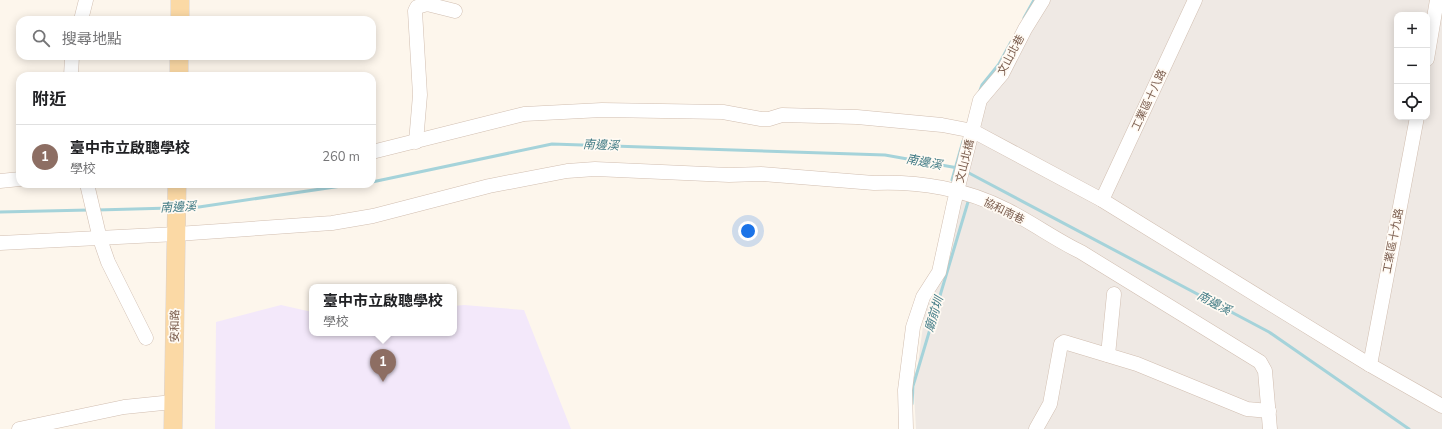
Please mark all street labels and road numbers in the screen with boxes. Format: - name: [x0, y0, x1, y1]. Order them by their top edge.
- street label: 文山北巷: [994, 32, 1028, 78]
- street label: 工業區十八路: [1128, 67, 1170, 133]
- street label: 文山北橋: [952, 138, 978, 184]
- street label: 協和南巷: [981, 195, 1027, 227]
- street label: 工業區十九路: [1379, 207, 1407, 275]
- street label: 安和路: [167, 309, 183, 343]

